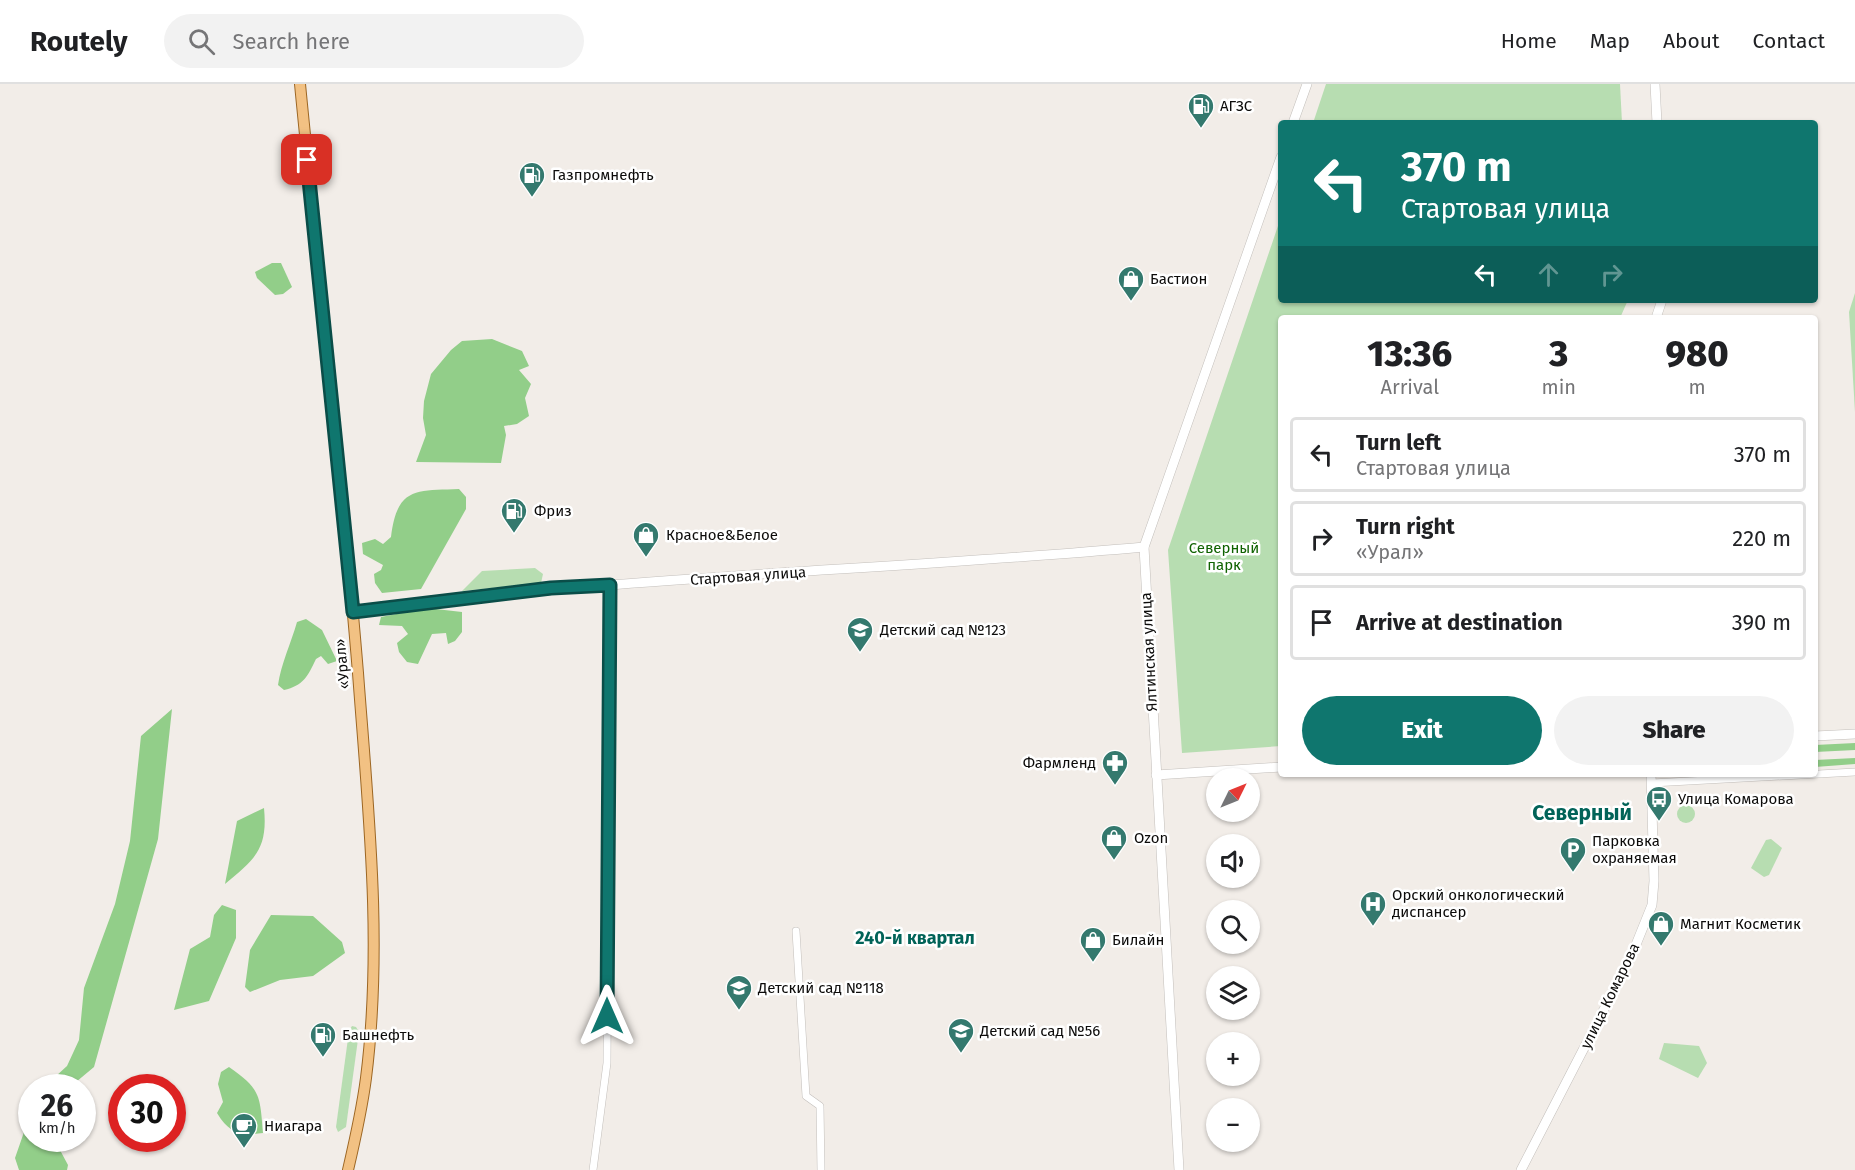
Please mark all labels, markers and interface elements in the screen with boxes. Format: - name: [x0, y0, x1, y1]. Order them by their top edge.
- search box: [164, 14, 584, 68]
- text: Routely: [30, 25, 128, 58]
- icon: search: [185, 25, 218, 58]
- text: Search here: [233, 28, 350, 55]
- text: Home: [1501, 28, 1557, 54]
- text: Map: [1590, 28, 1630, 54]
- text: About: [1663, 28, 1720, 54]
- text: Contact: [1753, 28, 1825, 54]
- fuel station icon: АГЗС: [1186, 91, 1216, 129]
- place label: АГЗС: [1220, 97, 1253, 115]
- pin: [281, 134, 332, 185]
- text: 370 m: [1401, 142, 1512, 192]
- icon: arrive: [290, 143, 323, 176]
- icon: left: [1302, 144, 1380, 222]
- fuel station icon: Газпромнефть: [517, 160, 547, 198]
- place label: Газпромнефть: [552, 166, 654, 184]
- text: Стартовая улица: [1401, 193, 1610, 225]
- icon: left: [1469, 258, 1502, 291]
- icon: ahead: [1532, 258, 1565, 291]
- icon: right: [1595, 258, 1628, 291]
- shop icon: Бастион: [1116, 264, 1146, 302]
- place label: Бастион: [1150, 270, 1207, 288]
- text: 13:36: [1367, 332, 1452, 376]
- text: 3: [1549, 332, 1568, 376]
- text: 980: [1665, 332, 1729, 376]
- text: Arrival: [1380, 375, 1439, 399]
- text: min: [1542, 375, 1576, 399]
- text: m: [1688, 375, 1706, 399]
- text: Turn left: [1356, 429, 1441, 456]
- icon: left: [1305, 438, 1338, 471]
- text: 370 m: [1734, 441, 1791, 468]
- text: Стартовая улица: [1356, 456, 1511, 480]
- fuel station icon: Фриз: [499, 496, 529, 534]
- place label: Фриз: [534, 502, 572, 520]
- text: Turn right: [1356, 513, 1455, 540]
- shop icon: Красное&Белое: [631, 520, 661, 558]
- icon: right: [1305, 522, 1338, 555]
- text: 220 m: [1732, 525, 1791, 552]
- place label: Красное&Белое: [666, 526, 778, 544]
- park label: Северный парк: [1189, 539, 1259, 574]
- text: «Урал»: [1356, 540, 1424, 564]
- street label: Стартовая улица: [689, 563, 807, 589]
- street label: Ялтинская улица: [1137, 592, 1161, 712]
- icon: arrive: [1305, 606, 1338, 639]
- text: Arrive at destination: [1356, 609, 1563, 636]
- text: 390 m: [1732, 609, 1791, 636]
- school or university icon: Детский сад №123: [845, 615, 875, 653]
- place label: Детский сад №123: [879, 621, 1006, 639]
- street label: «Урал»: [331, 638, 353, 690]
- button: Exit: [1302, 696, 1542, 765]
- button: Share: [1554, 696, 1794, 765]
- pharmacy icon: Фармленд: [1100, 748, 1130, 786]
- place label: Фармленд: [1023, 754, 1096, 772]
- north arrow: [1206, 768, 1260, 822]
- map controls: [1206, 768, 1260, 1152]
- bus stop icon: Улица Комарова: [1644, 784, 1674, 822]
- place label: Улица Комарова: [1678, 790, 1794, 808]
- district label: Северный: [1532, 800, 1632, 826]
- shop icon: Ozon: [1099, 823, 1129, 861]
- place label: Ozon: [1134, 829, 1168, 847]
- place label: Парковка охраняемая: [1592, 832, 1677, 867]
- button: sound: [1206, 834, 1260, 888]
- parking icon: Парковка охраняемая: [1558, 835, 1588, 873]
- place label: Орский онкологический диспансер: [1392, 886, 1564, 921]
- hospital icon: Орский онкологический диспансер: [1358, 889, 1388, 927]
- button: search: [1206, 900, 1260, 954]
- shop icon: Магнит Косметик: [1646, 909, 1676, 947]
- place label: Магнит Косметик: [1680, 915, 1801, 933]
- shop icon: Билайн: [1078, 925, 1108, 963]
- district label: 240-й квартал: [855, 927, 975, 949]
- place label: Билайн: [1112, 931, 1164, 949]
- street label: улица Комарова: [1577, 940, 1643, 1052]
- button: layers: [1206, 966, 1260, 1020]
- school or university icon: Детский сад №118: [724, 973, 754, 1011]
- place label: Детский сад №118: [757, 979, 884, 997]
- position arrow: [575, 984, 639, 1048]
- school or university icon: Детский сад №56: [946, 1016, 976, 1054]
- fuel station icon: Башнефть: [308, 1020, 338, 1058]
- place label: Детский сад №56: [979, 1022, 1100, 1040]
- place label: Башнефть: [342, 1026, 414, 1044]
- button: +: [1206, 1032, 1260, 1086]
- speed limit sign: 30: [108, 1074, 186, 1152]
- text: 26: [41, 1088, 73, 1124]
- button: −: [1206, 1098, 1260, 1152]
- cafe icon: Ниагара: [229, 1111, 259, 1149]
- place label: Ниагара: [264, 1117, 322, 1135]
- text: km/h: [38, 1119, 76, 1137]

